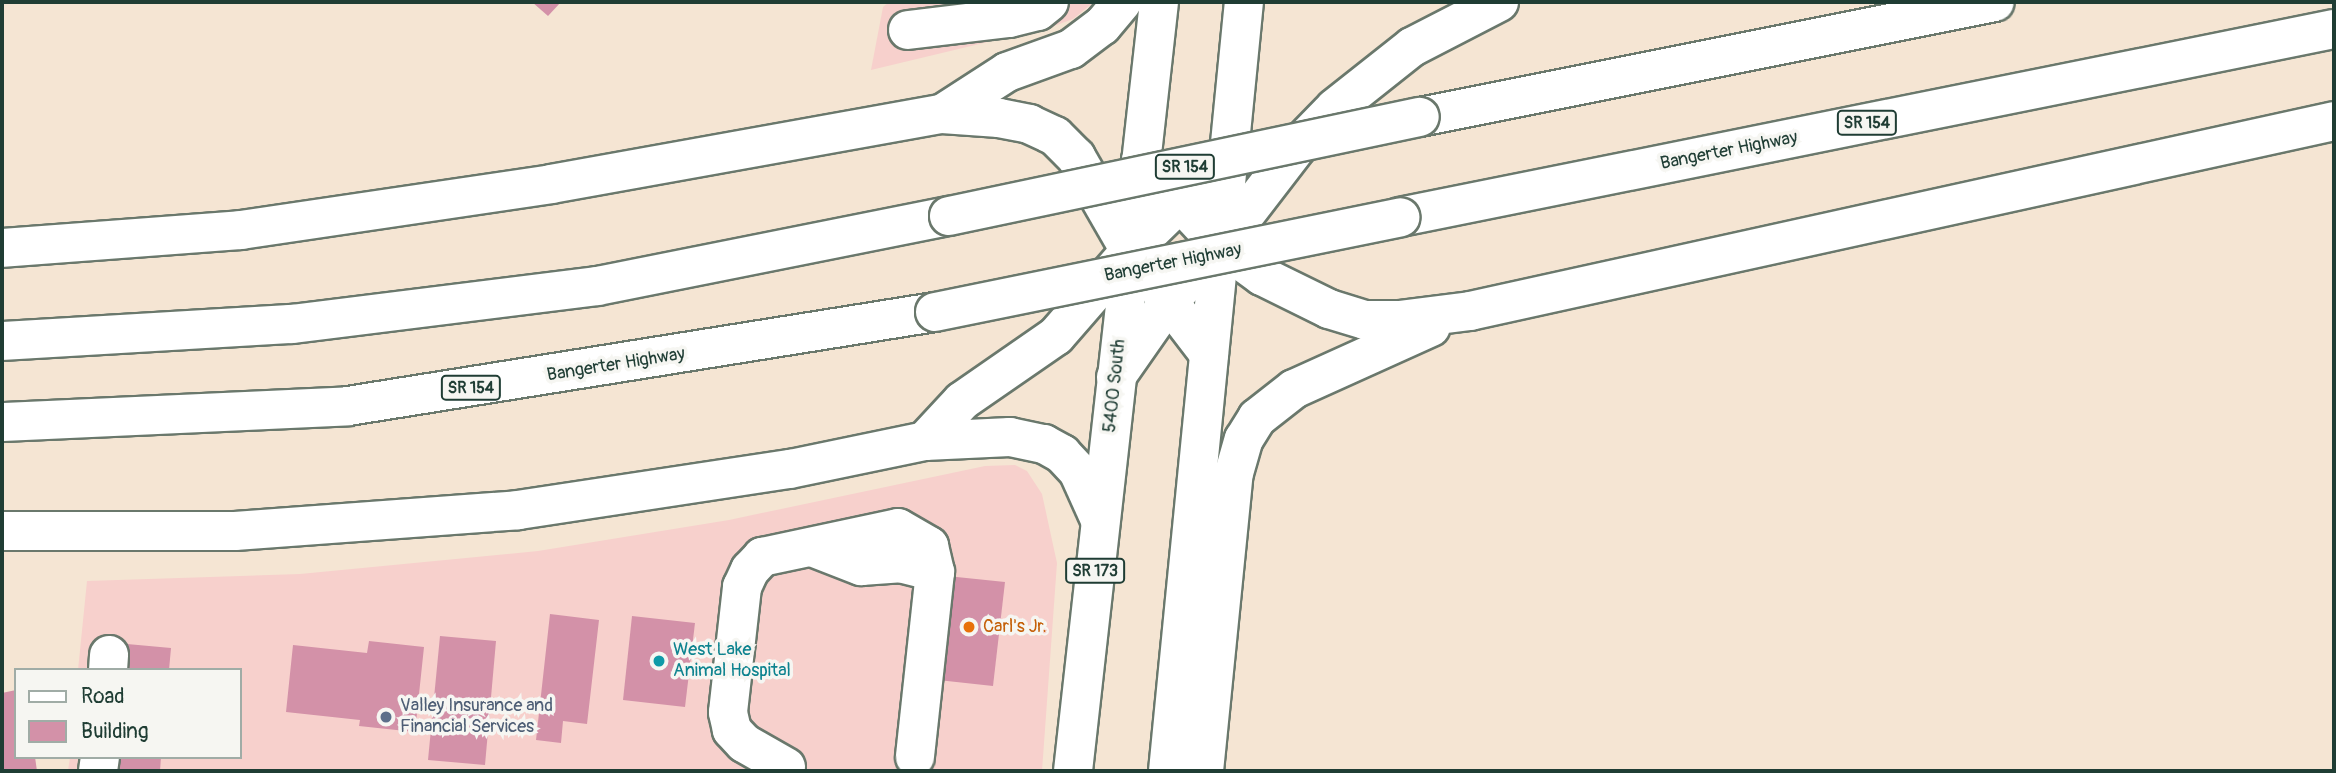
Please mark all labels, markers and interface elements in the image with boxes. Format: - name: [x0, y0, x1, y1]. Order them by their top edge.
- road number: SR 154: [1836, 111, 1898, 136]
- street label: Bangerter Highway: [1658, 127, 1800, 175]
- road number: SR 154: [1154, 154, 1216, 180]
- street label: Bangerter Highway: [1102, 239, 1244, 287]
- street label: 5400 South: [1099, 338, 1131, 434]
- street label: Bangerter Highway: [545, 343, 687, 387]
- road number: SR 154: [440, 376, 503, 400]
- road number: SR 173: [1064, 558, 1126, 584]
- place label: Carl's Jr.: [983, 616, 1047, 638]
- marker: Carl's Jr.: [961, 619, 977, 635]
- place label: West Lake Animal Hospital: [673, 640, 791, 682]
- marker: West Lake Animal Hospital: [651, 653, 667, 669]
- legend: [14, 668, 242, 759]
- text: Road: [81, 683, 125, 710]
- place label: Valley Insurance and Financial Services: [400, 696, 553, 738]
- marker: Valley Insurance and Financial Services: [378, 709, 394, 725]
- text: Building: [81, 718, 148, 745]

